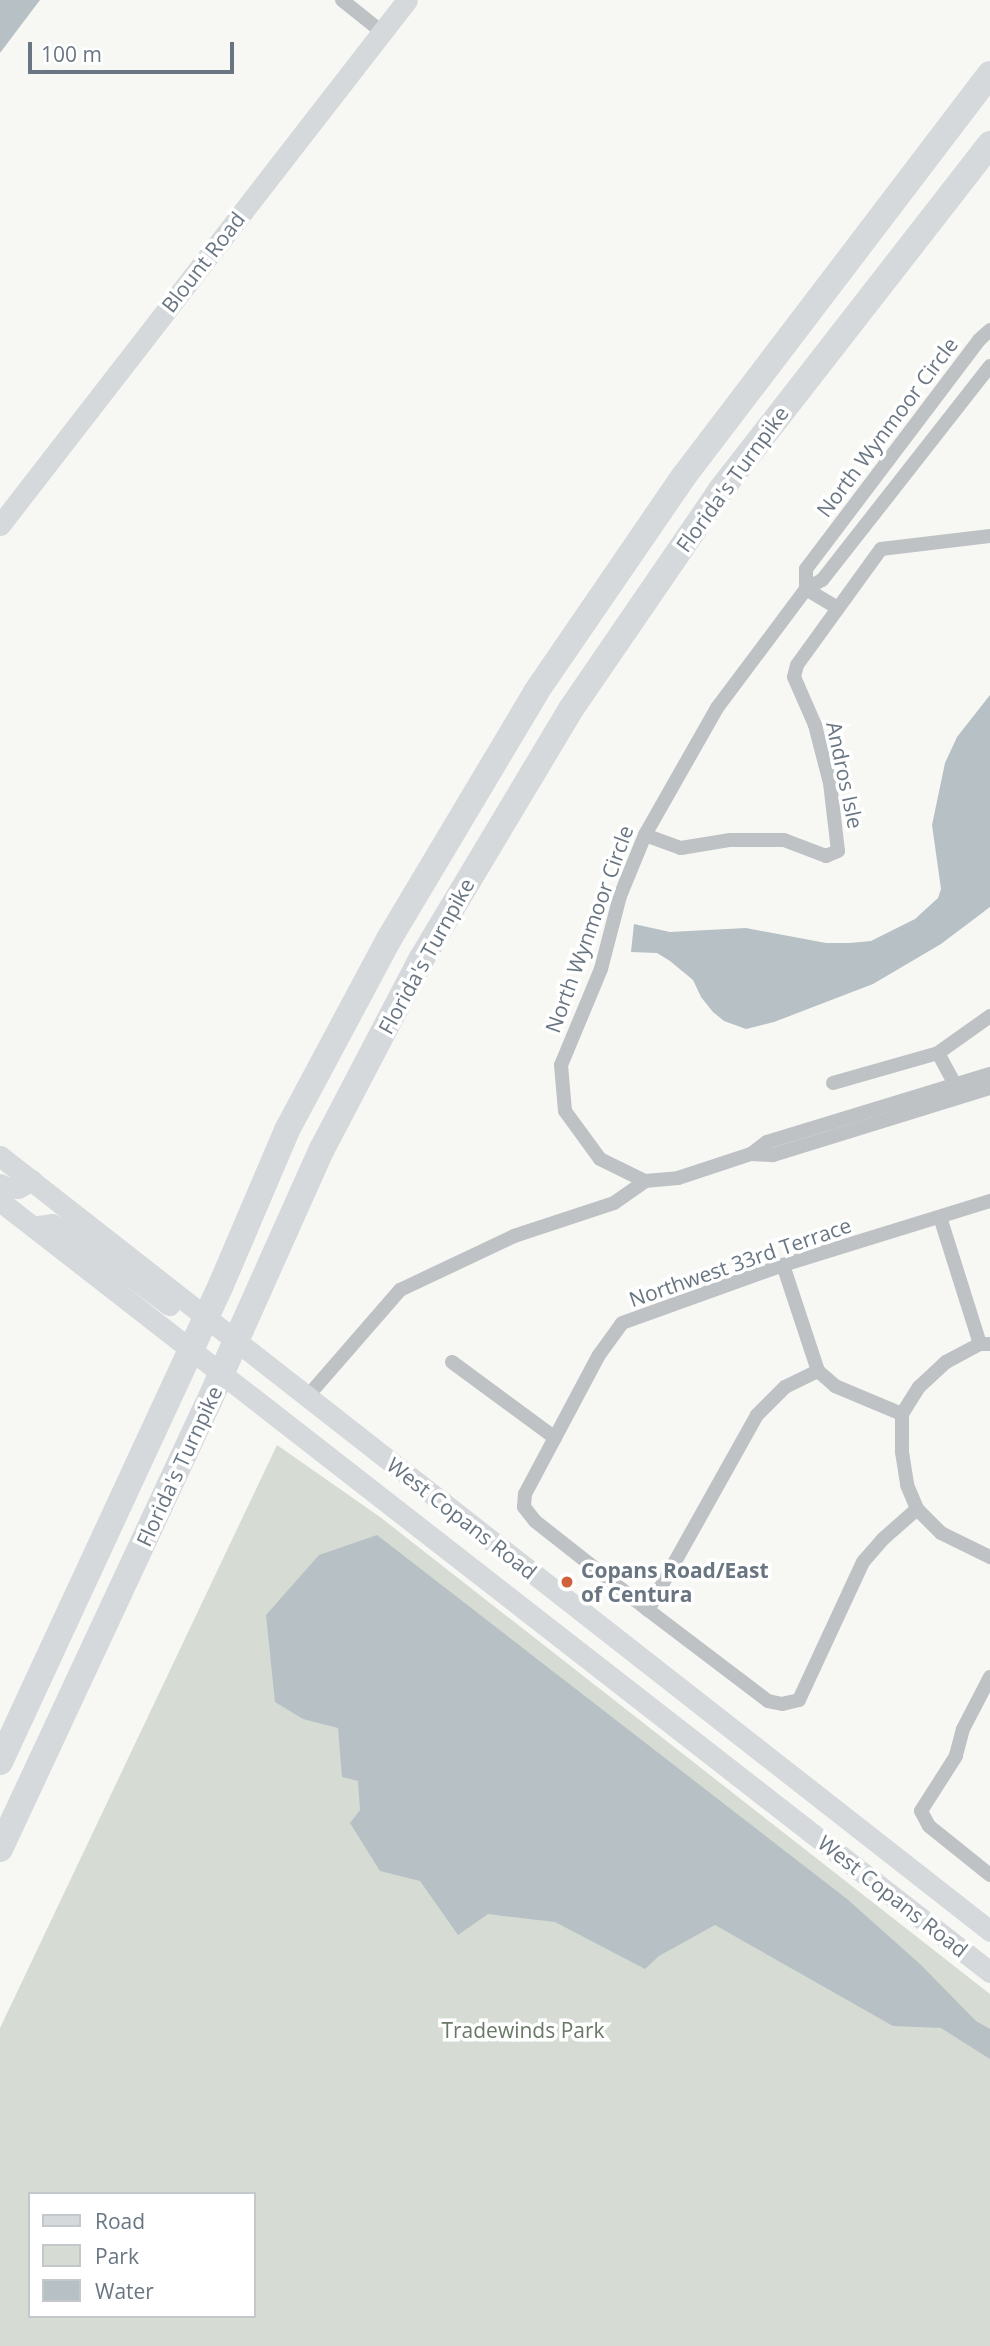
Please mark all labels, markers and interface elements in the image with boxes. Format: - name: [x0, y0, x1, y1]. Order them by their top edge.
- scale bar: [32, 28, 238, 72]
- text: 100 m: [41, 40, 102, 68]
- street label: Blount Road: [156, 207, 250, 317]
- street label: North Wynmoor Circle: [811, 332, 963, 522]
- street label: Florida's Turnpike: [671, 401, 793, 557]
- street label: Andros Isle: [821, 719, 869, 831]
- street label: North Wynmoor Circle: [540, 822, 638, 1036]
- street label: Florida's Turnpike: [373, 874, 479, 1038]
- street label: Northwest 33rd Terrace: [626, 1212, 854, 1312]
- street label: Florida's Turnpike: [131, 1382, 227, 1550]
- street label: West Copans Road: [382, 1452, 542, 1584]
- place label: Copans Road/East of Centura: [581, 1557, 769, 1607]
- marker: Copans Road/East of Centura: [559, 1574, 575, 1590]
- street label: West Copans Road: [813, 1830, 973, 1962]
- park label: Tradewinds Park: [441, 2017, 605, 2043]
- legend: [28, 2192, 256, 2318]
- text: Road: [95, 2207, 145, 2235]
- text: Park: [95, 2242, 139, 2270]
- text: Water: [95, 2277, 154, 2305]

